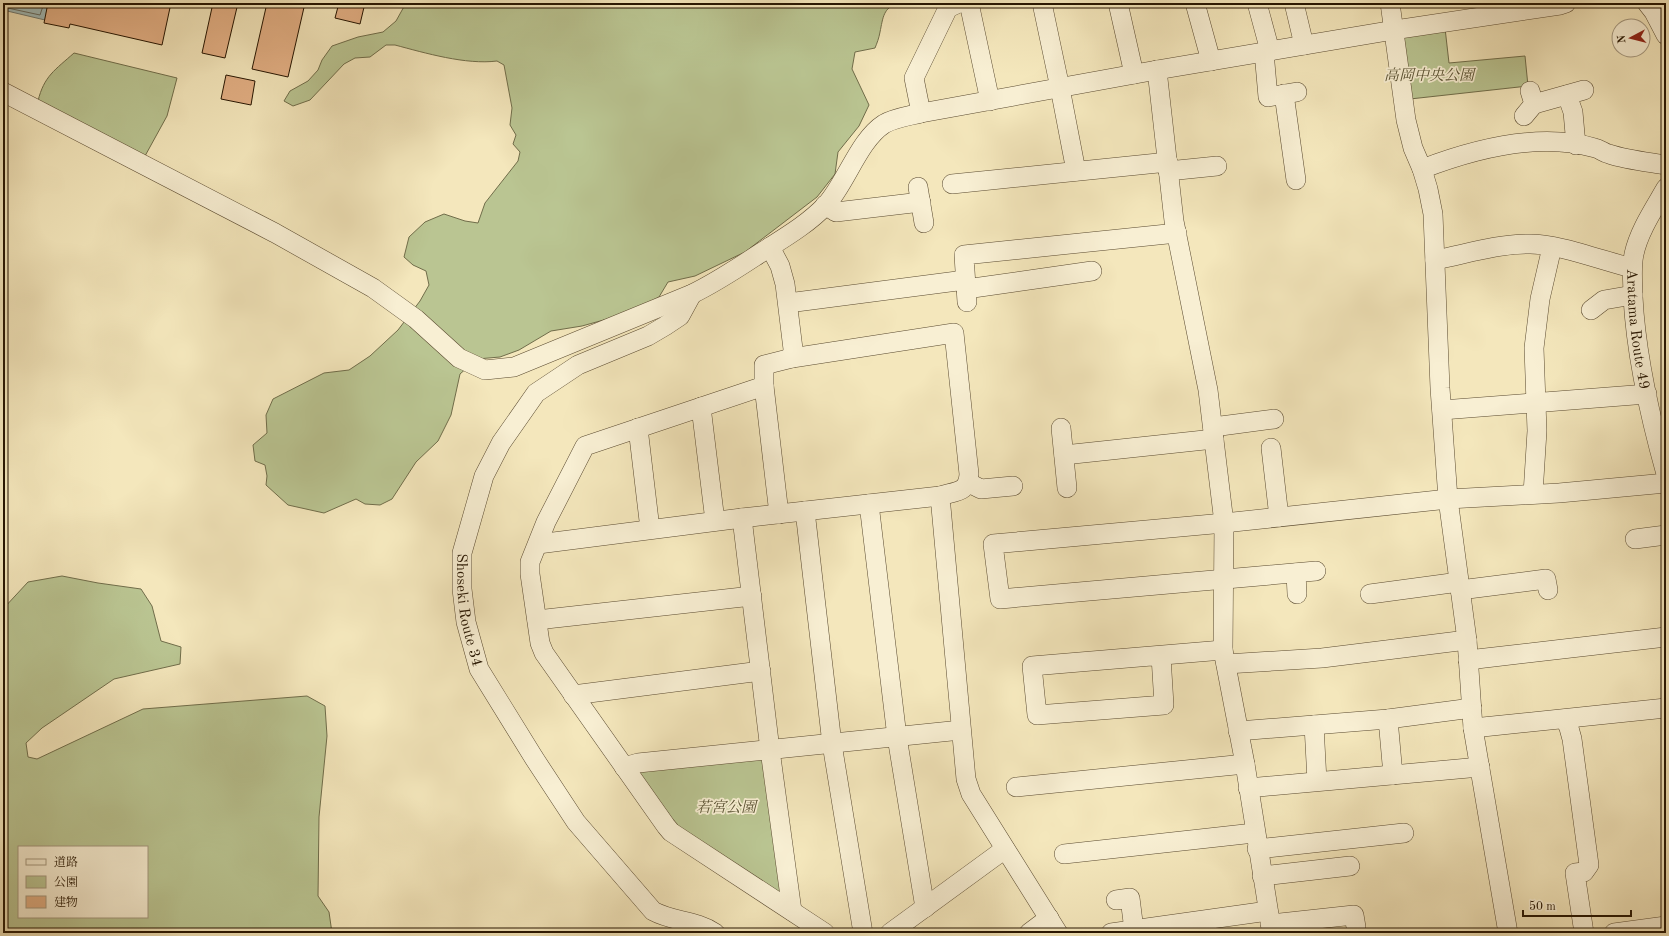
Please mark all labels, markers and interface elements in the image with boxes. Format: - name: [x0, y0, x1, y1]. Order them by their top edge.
- north arrow: [1611, 18, 1651, 58]
- text: N: [1617, 34, 1629, 44]
- park label: 高岡中央公園: [1384, 67, 1477, 84]
- street label: Aratama Route 49: [1623, 269, 1651, 391]
- street label: Shoseki Route 34: [453, 553, 484, 668]
- park label: 若宮公園: [696, 799, 759, 816]
- legend: [18, 846, 148, 918]
- text: 道路: [54, 855, 78, 869]
- text: 公園: [54, 876, 78, 889]
- scale bar: [1523, 892, 1631, 918]
- text: 建物: [54, 895, 78, 909]
- text: 50 m: [1529, 900, 1556, 913]

